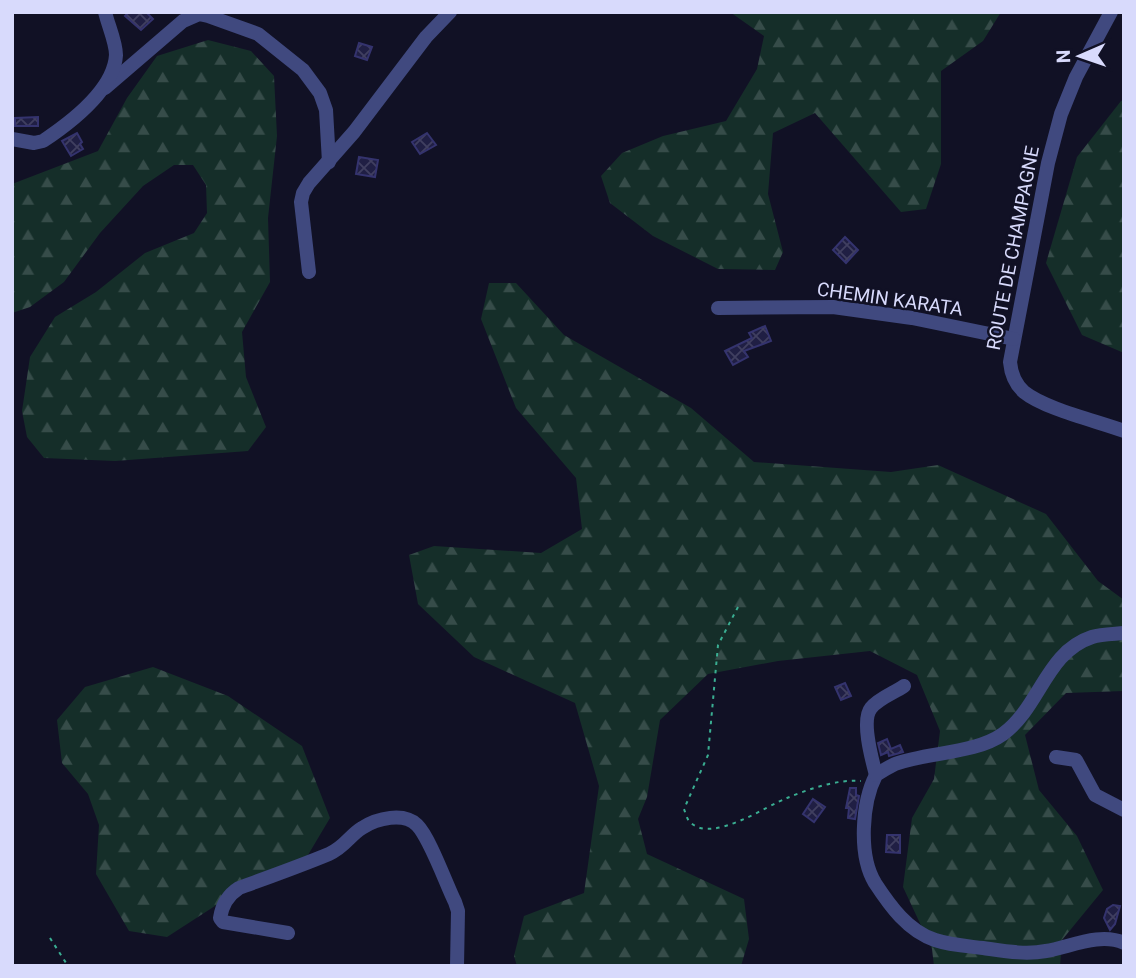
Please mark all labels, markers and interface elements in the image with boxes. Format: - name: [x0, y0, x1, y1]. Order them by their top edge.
- north arrow: [1045, 21, 1115, 91]
- text: N: [1052, 49, 1075, 64]
- street label: ROUTE DE CHAMPAGNE: [982, 144, 1044, 352]
- street label: CHEMIN KARATA: [816, 277, 965, 321]

